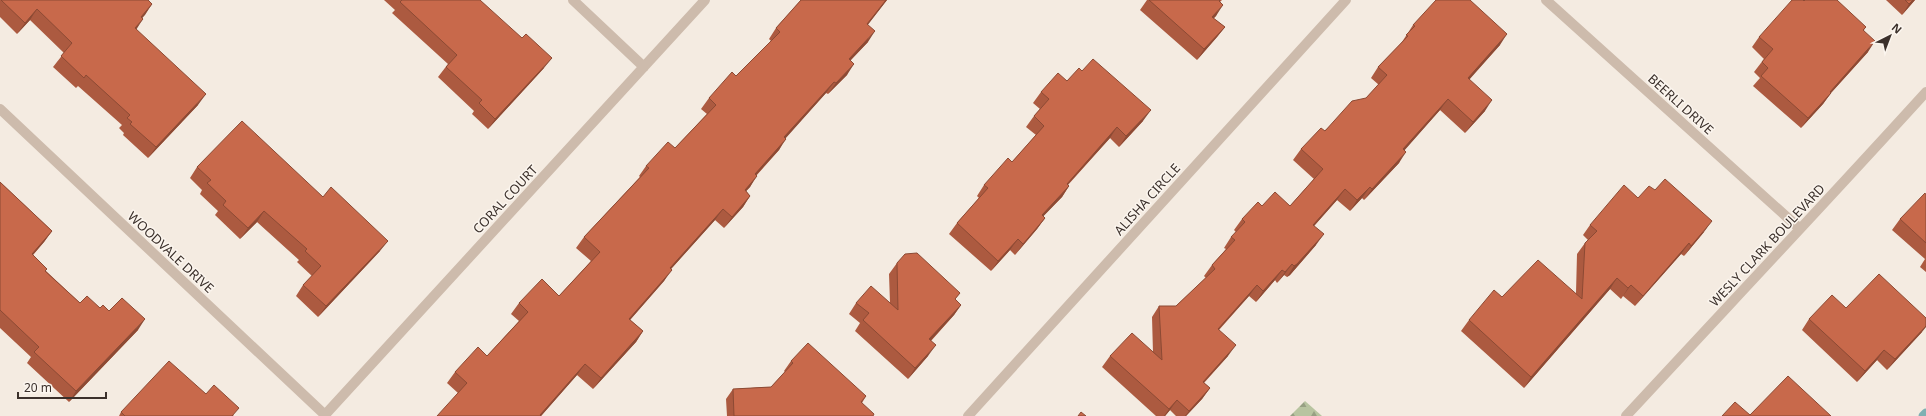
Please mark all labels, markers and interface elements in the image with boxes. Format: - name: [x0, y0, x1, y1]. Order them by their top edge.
- north arrow: [1870, 16, 1910, 56]
- text: N: [1889, 20, 1905, 37]
- street label: BEERLI DRIVE: [1644, 70, 1718, 138]
- street label: ALISHA CIRCLE: [1110, 159, 1184, 239]
- street label: CORAL COURT: [469, 160, 542, 237]
- street label: WESLY CLARK BOULEVARD: [1705, 180, 1829, 310]
- street label: WOODVALE DRIVE: [124, 207, 218, 297]
- scale bar: [18, 374, 106, 400]
- text: 20 m: [24, 379, 52, 396]

